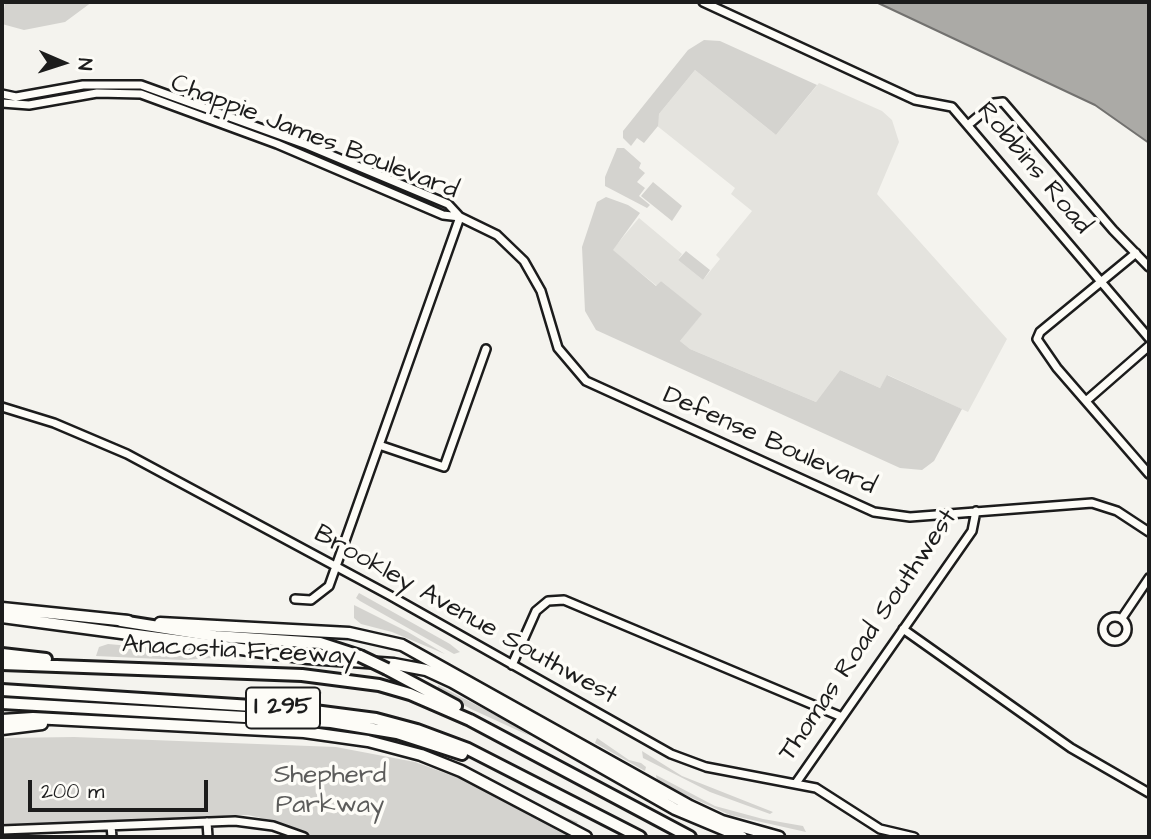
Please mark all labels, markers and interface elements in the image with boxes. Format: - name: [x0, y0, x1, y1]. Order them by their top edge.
- north arrow: [28, 28, 98, 98]
- text: N: [71, 57, 98, 71]
- street label: Chappie James Boulevard: [166, 69, 462, 207]
- street label: Robbins Road: [969, 97, 1097, 241]
- street label: Defense Boulevard: [658, 381, 880, 503]
- street label: Thomas Road Southwest: [773, 504, 965, 768]
- street label: Brookley Avenue Southwest: [308, 519, 622, 713]
- street label: Anacostia Freeway: [121, 630, 357, 674]
- road number: I 295: [246, 688, 320, 728]
- park label: Shepherd Parkway: [274, 761, 386, 822]
- scale bar: [32, 766, 212, 810]
- text: 200 m: [41, 777, 104, 806]

